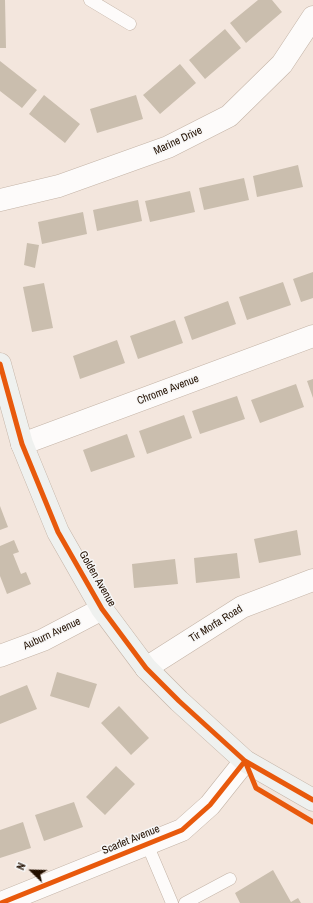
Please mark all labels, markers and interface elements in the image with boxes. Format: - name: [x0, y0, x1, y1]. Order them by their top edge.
- street label: Marine Drive: [152, 124, 204, 158]
- street label: Chrome Avenue: [135, 372, 201, 408]
- street label: Golden Avenue: [76, 549, 118, 609]
- street label: Tir Morfa Road: [187, 602, 245, 646]
- street label: Auburn Avenue: [21, 615, 83, 653]
- street label: Scarlet Avenue: [100, 822, 162, 858]
- north arrow: [12, 851, 52, 891]
- text: N: [13, 861, 29, 872]

